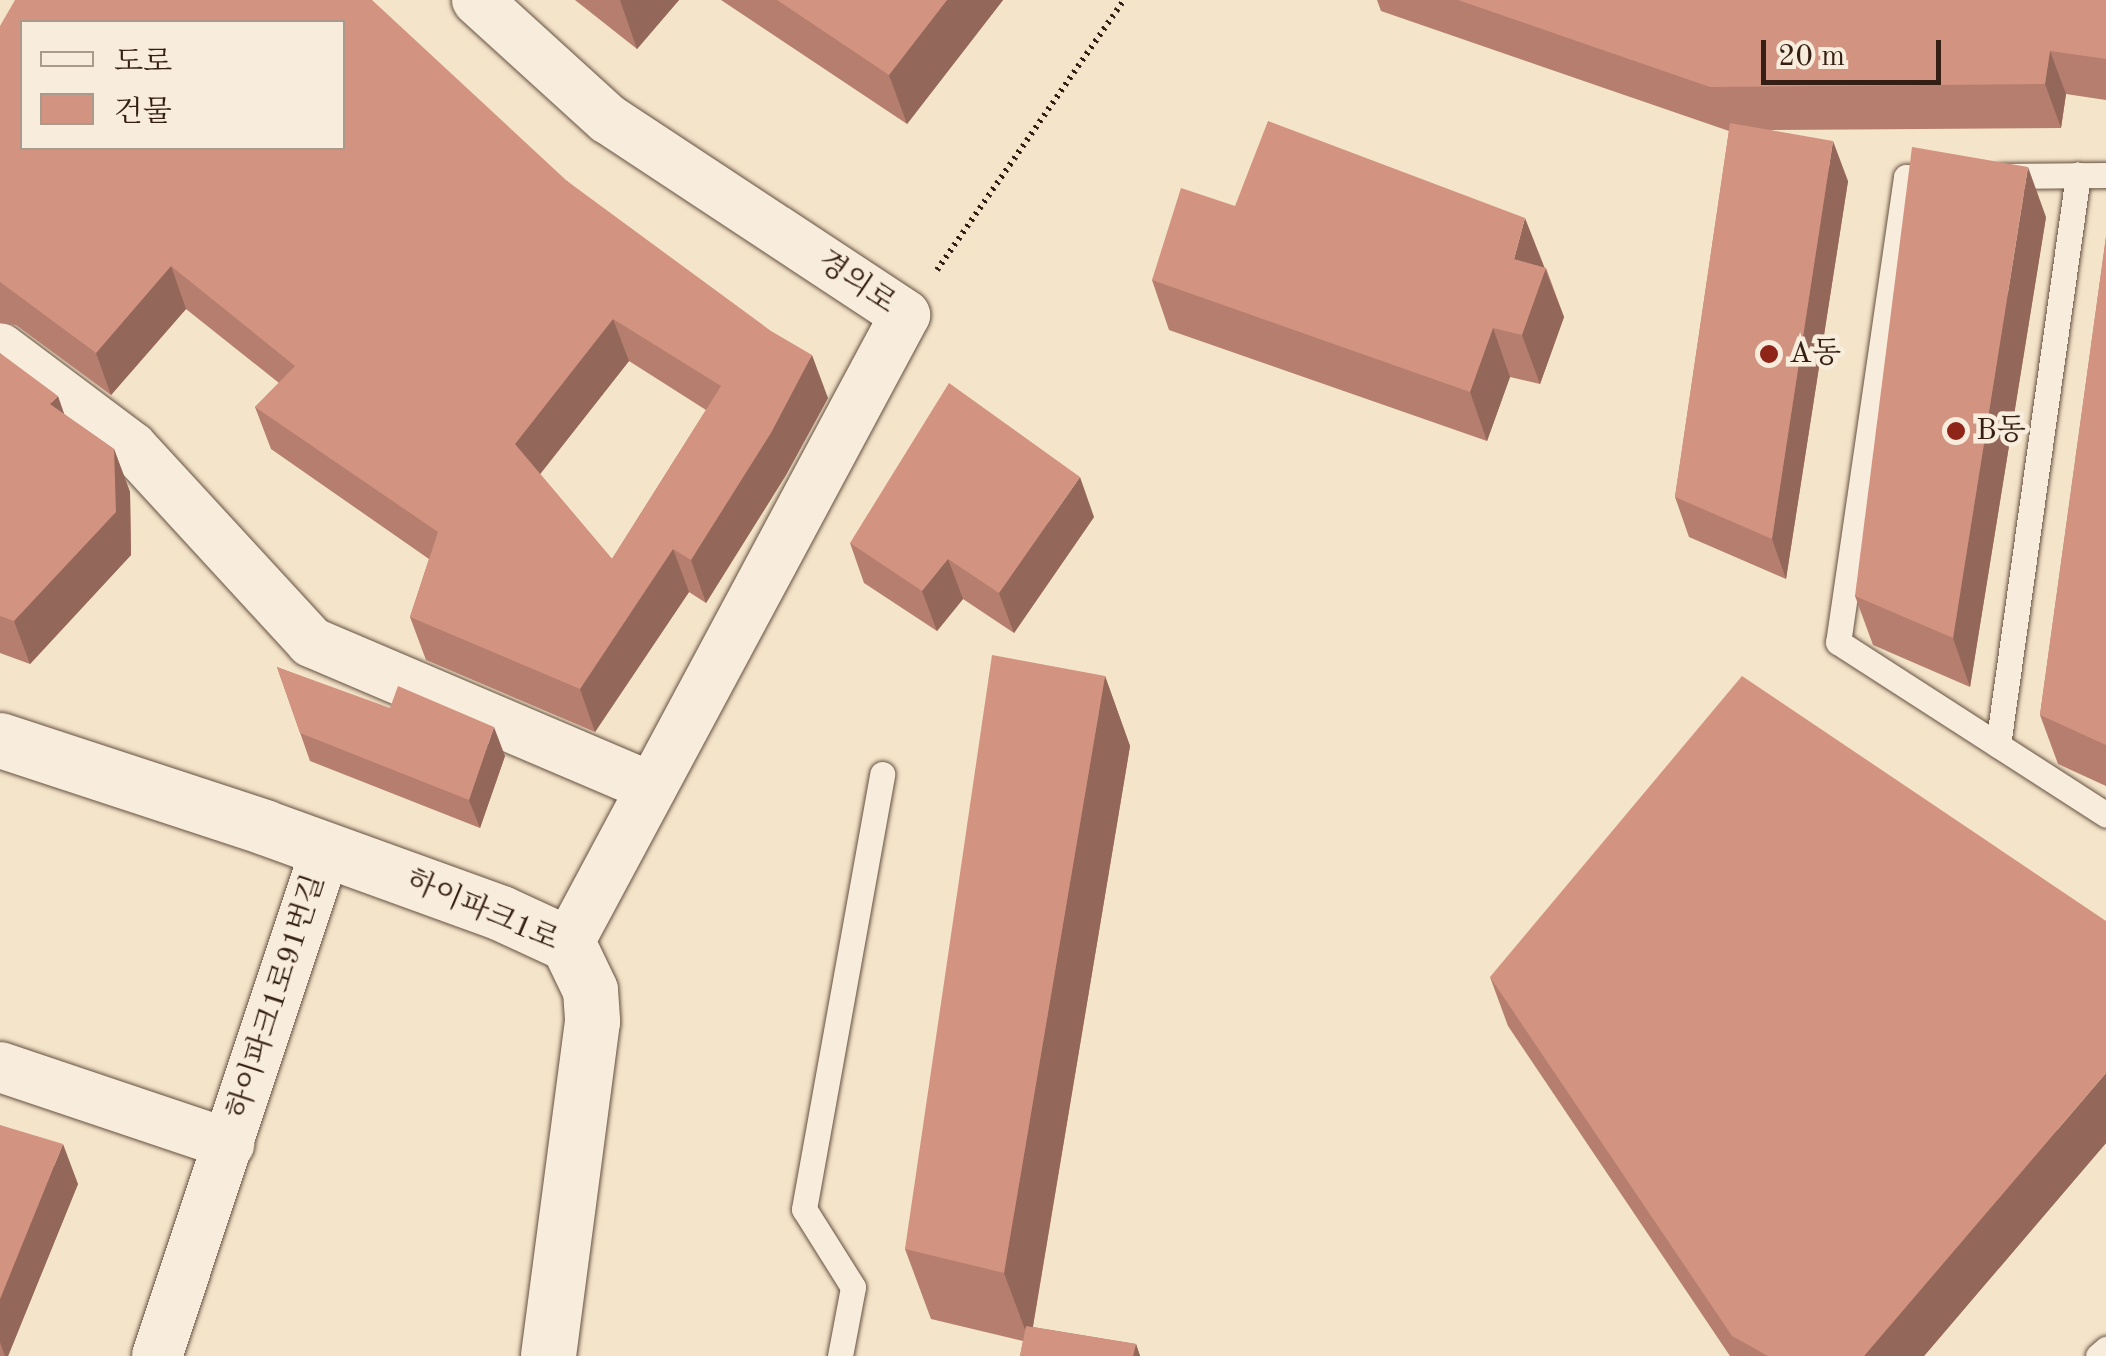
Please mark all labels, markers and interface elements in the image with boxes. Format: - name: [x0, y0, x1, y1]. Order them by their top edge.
- legend: [20, 20, 345, 150]
- scale bar: [1766, 20, 1946, 82]
- text: 20 m: [1778, 42, 1845, 72]
- text: 도로: [114, 48, 172, 78]
- text: 건물: [114, 98, 172, 128]
- street label: 경의로: [810, 244, 902, 322]
- place label: A동: [1789, 336, 1841, 372]
- marker: A동: [1758, 343, 1780, 365]
- place label: B동: [1976, 413, 2026, 449]
- marker: B동: [1945, 420, 1967, 442]
- street label: 하이파크1로: [400, 863, 564, 959]
- street label: 하이파크1로91번길: [220, 870, 334, 1124]

